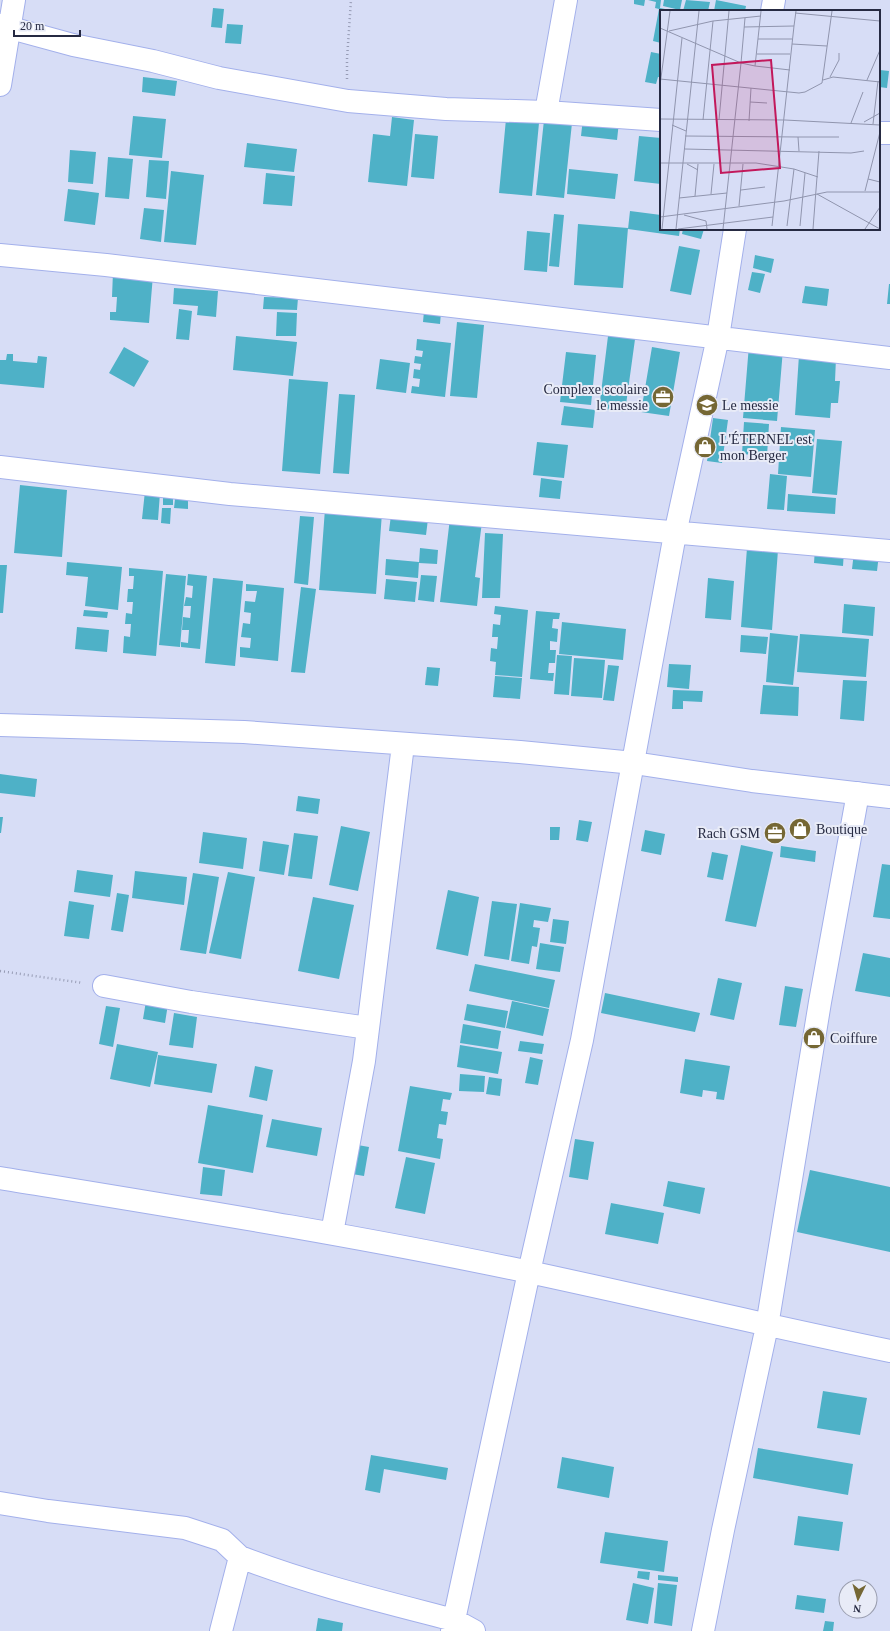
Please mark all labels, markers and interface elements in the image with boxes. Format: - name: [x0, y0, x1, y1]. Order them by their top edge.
- inset map: [660, 10, 880, 230]
- scale bar: [14, 12, 80, 38]
- text: 20 m: [20, 19, 45, 33]
- place label: Complexe scolaire le messie: [543, 382, 648, 413]
- office icon: Complexe scolaire le messie: [650, 384, 676, 410]
- school or university icon: Le messie: [694, 392, 720, 418]
- place label: Le messie: [722, 398, 778, 413]
- place label: L'ÉTERNEL est mon Berger: [720, 431, 812, 463]
- shop icon: L'ÉTERNEL est mon Berger: [692, 434, 718, 460]
- shop icon: Boutique: [787, 816, 813, 842]
- office icon: Rach GSM: [762, 820, 788, 846]
- place label: Boutique: [816, 822, 867, 837]
- place label: Rach GSM: [697, 826, 761, 841]
- shop icon: Coiffure: [801, 1025, 827, 1051]
- place label: Coiffure: [830, 1031, 877, 1046]
- north arrow: [838, 1579, 878, 1619]
- text: N: [853, 1603, 862, 1615]

